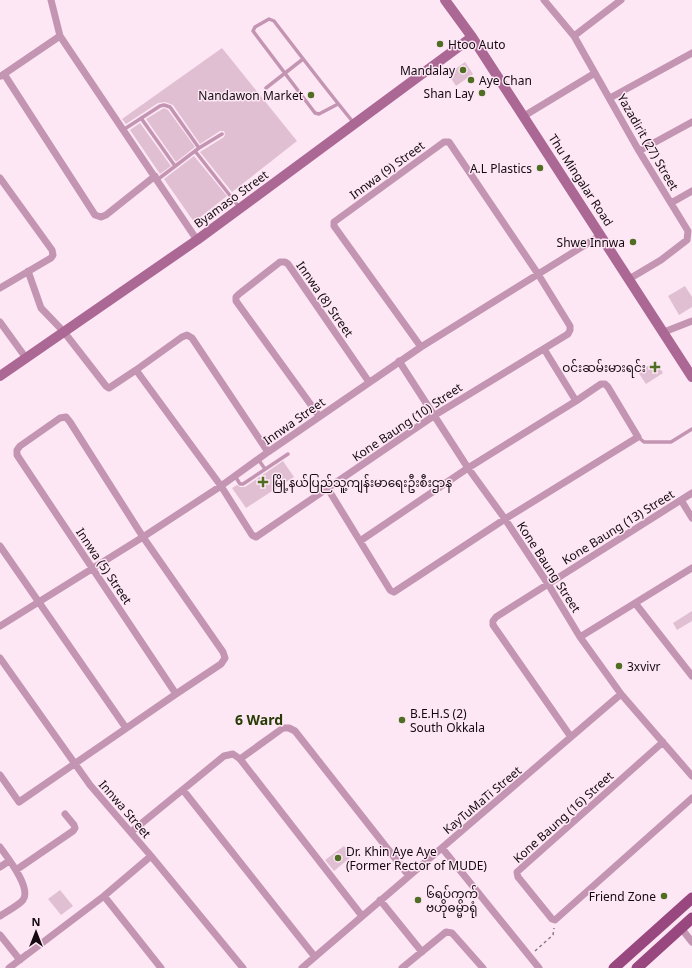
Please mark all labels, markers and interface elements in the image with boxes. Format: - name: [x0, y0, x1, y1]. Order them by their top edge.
- place label: Htoo Auto: [448, 36, 506, 53]
- marker: Htoo Auto: [435, 39, 445, 49]
- place label: Mandalay: [400, 62, 456, 79]
- marker: Mandalay: [458, 65, 468, 75]
- place label: Aye Chan: [479, 72, 532, 89]
- marker: Aye Chan: [466, 75, 476, 85]
- place label: Shan Lay: [424, 85, 475, 102]
- place label: Nandawon Market: [198, 87, 304, 104]
- marker: Shan Lay: [477, 88, 487, 98]
- marker: Nandawon Market: [306, 90, 316, 100]
- street label: Yazadirit (27) Street: [613, 91, 683, 194]
- street label: Thu Mingalar Road: [545, 131, 617, 229]
- street label: Innwa (9) Street: [346, 137, 428, 203]
- place label: A.L Plastics: [470, 160, 532, 177]
- marker: A.L Plastics: [535, 163, 545, 173]
- street label: Byamaso Street: [190, 166, 272, 232]
- place label: Shwe Innwa: [557, 234, 625, 251]
- marker: Shwe Innwa: [628, 237, 638, 247]
- street label: Innwa (8) Street: [293, 258, 358, 341]
- place label: ဝင်းဆမ်းမားရင်း: [562, 359, 646, 378]
- marker: ဝင်းဆမ်းမားရင်း: [649, 361, 661, 373]
- street label: Kone Baung (10) Street: [349, 378, 466, 465]
- street label: Innwa Street: [260, 393, 329, 449]
- place label: မြို့နယ်ပြည်သူ့ကျန်းမာရေးဦးစီးဌာန: [272, 474, 452, 493]
- marker: မြို့နယ်ပြည်သူ့ကျန်းမာရေးဦးစီးဌာန: [257, 476, 269, 488]
- street label: Kone Baung (13) Street: [559, 485, 678, 568]
- street label: Kone Baung Street: [513, 518, 585, 616]
- street label: Innwa (5) Street: [72, 524, 136, 608]
- place label: 3xvivr: [627, 658, 661, 675]
- marker: 3xvivr: [614, 661, 624, 671]
- place label: B.E.H.S (2) South Okkala: [410, 705, 485, 736]
- district label: 6 Ward: [235, 710, 283, 729]
- marker: B.E.H.S (2) South Okkala: [397, 715, 407, 725]
- street label: KayTuMaTi Street: [439, 762, 525, 838]
- street label: Kone Baung (16) Street: [509, 767, 617, 867]
- street label: Innwa Street: [95, 776, 155, 842]
- place label: Dr. Khin Aye Aye (Former Rector of MUDE): [346, 843, 487, 874]
- marker: Dr. Khin Aye Aye (Former Rector of MUDE): [333, 853, 343, 863]
- place label: ၆ရပ်ကွက် ဗဟိုဓမ္မာရုံ: [426, 885, 478, 918]
- place label: Friend Zone: [589, 888, 656, 905]
- marker: Friend Zone: [659, 891, 669, 901]
- marker: ၆ရပ်ကွက် ဗဟိုဓမ္မာရုံ: [413, 895, 423, 905]
- north arrow: [16, 912, 56, 952]
- text: N: [32, 914, 40, 929]

